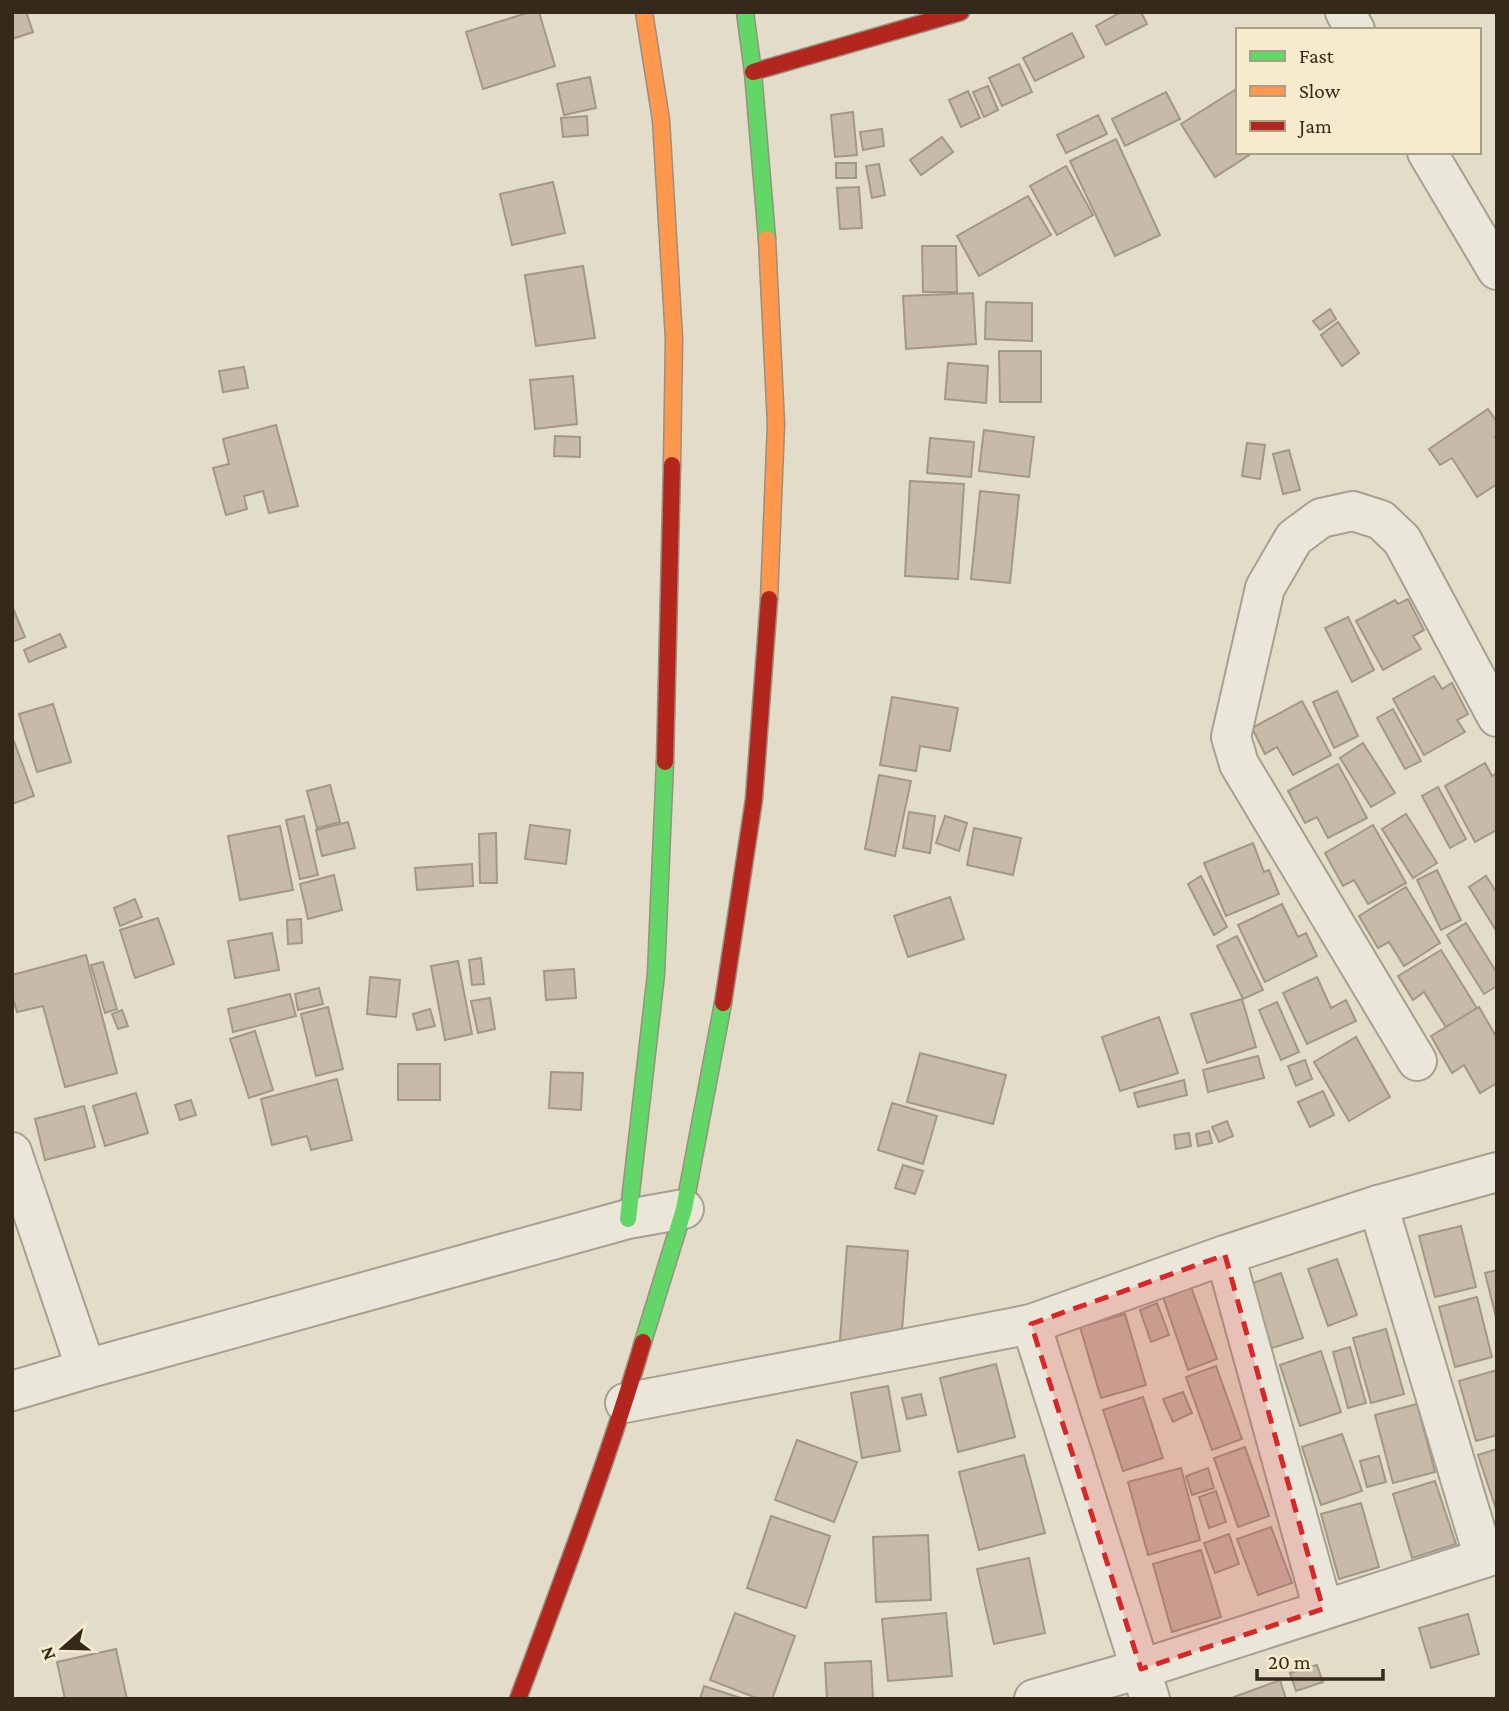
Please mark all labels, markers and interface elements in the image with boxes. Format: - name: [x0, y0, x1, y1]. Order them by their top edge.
- legend: [1236, 28, 1481, 154]
- text: Fast: [1299, 44, 1335, 68]
- text: Slow: [1299, 79, 1341, 103]
- text: Jam: [1297, 114, 1332, 138]
- north arrow: [28, 1613, 98, 1683]
- scale bar: [1257, 1638, 1383, 1682]
- text: N: [35, 1644, 60, 1663]
- text: 20 m: [1268, 1650, 1311, 1674]

